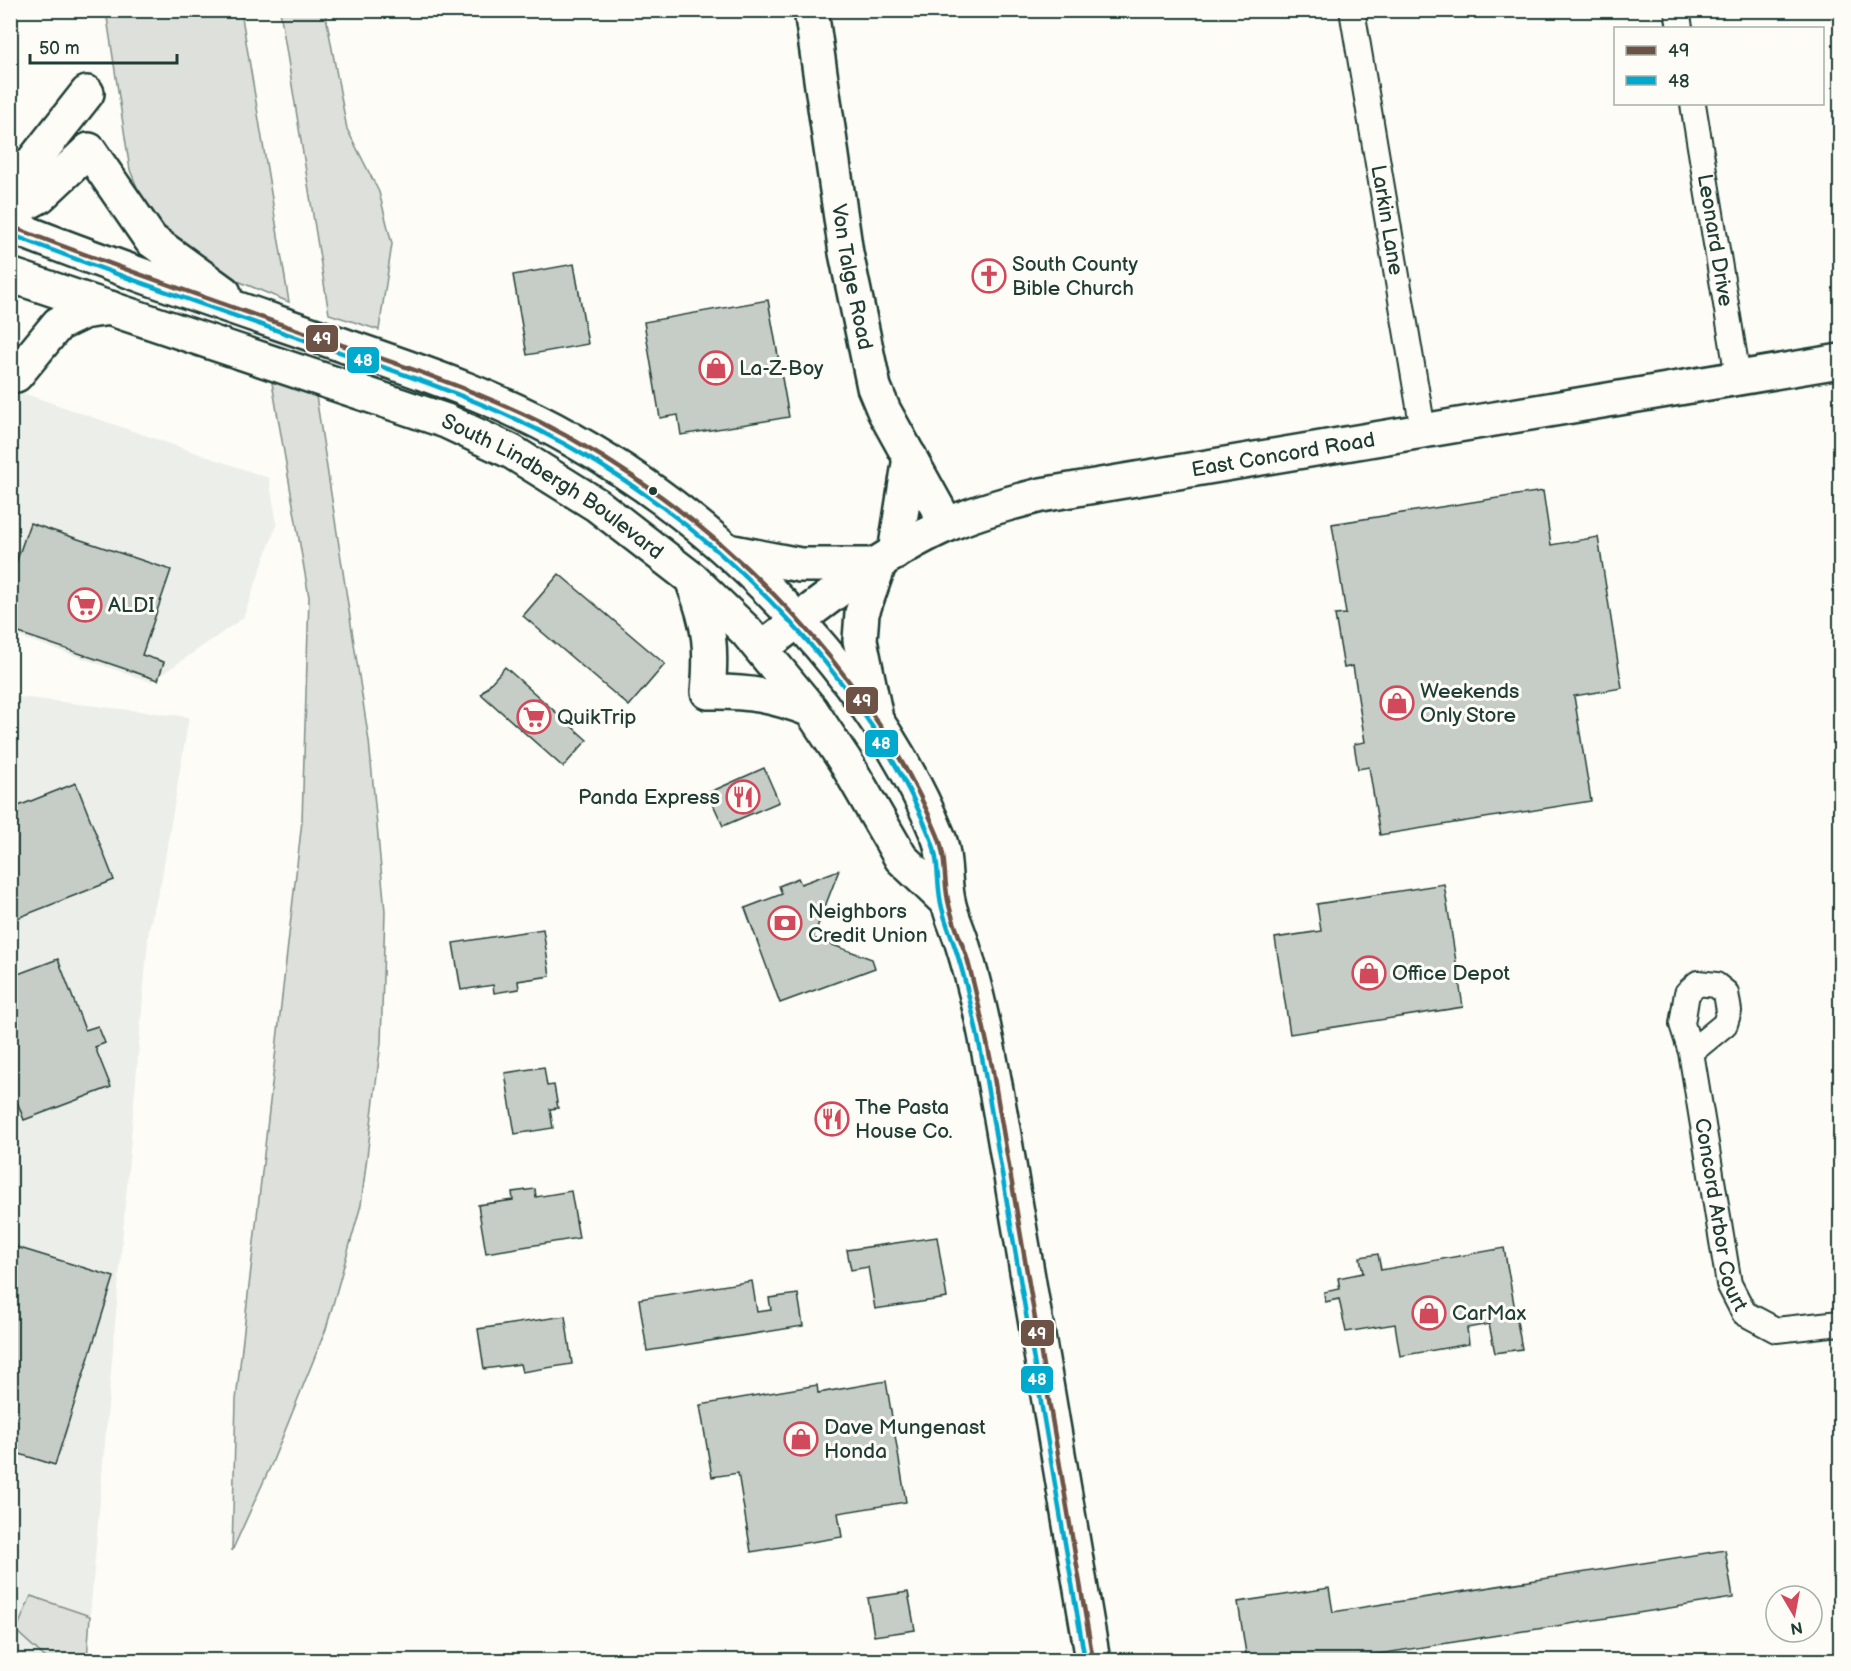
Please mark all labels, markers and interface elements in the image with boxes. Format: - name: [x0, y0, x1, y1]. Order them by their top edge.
- scale bar: [30, 27, 177, 65]
- legend: [1614, 27, 1824, 105]
- text: 50 m: [39, 38, 80, 59]
- text: 49: [1668, 41, 1689, 62]
- text: 48: [1668, 71, 1689, 92]
- street label: Larkin Lane: [1365, 163, 1409, 277]
- street label: Leonard Drive: [1692, 172, 1738, 308]
- street label: Von Talge Road: [826, 202, 878, 352]
- place label: South County Bible Church: [1012, 252, 1138, 301]
- church icon: South County Bible Church: [971, 258, 1007, 294]
- line badge: 49: [305, 324, 339, 353]
- text: 49: [313, 330, 331, 349]
- line badge: 48: [346, 346, 380, 374]
- shop icon: La-Z-Boy: [698, 350, 734, 386]
- text: 48: [353, 352, 373, 371]
- place label: La-Z-Boy: [739, 356, 824, 381]
- street label: South Lindbergh Boulevard: [437, 409, 668, 565]
- street label: East Concord Road: [1190, 427, 1377, 483]
- unlabelled marker: [647, 485, 659, 497]
- supermarket icon: ALDI: [67, 587, 103, 623]
- place label: ALDI: [108, 593, 155, 618]
- place label: Weekends Only Store: [1420, 679, 1520, 728]
- shop icon: Weekends Only Store: [1379, 685, 1415, 721]
- line badge: 49: [845, 686, 879, 715]
- text: 49: [853, 692, 871, 711]
- supermarket icon: QuikTrip: [516, 699, 552, 735]
- place label: QuikTrip: [557, 705, 637, 730]
- line badge: 48: [864, 729, 899, 758]
- text: 48: [871, 735, 891, 754]
- restaurant icon: Panda Express: [725, 779, 761, 815]
- place label: Panda Express: [578, 785, 720, 810]
- place label: Neighbors Credit Union: [808, 899, 928, 948]
- bank icon: Neighbors Credit Union: [767, 905, 803, 941]
- shop icon: Office Depot: [1351, 955, 1387, 991]
- place label: Office Depot: [1392, 961, 1511, 986]
- place label: The Pasta House Co.: [855, 1095, 953, 1144]
- restaurant icon: The Pasta House Co.: [814, 1101, 850, 1137]
- street label: Concord Arbor Court: [1689, 1116, 1753, 1316]
- shop icon: CarMax: [1411, 1295, 1447, 1331]
- place label: CarMax: [1452, 1301, 1526, 1326]
- line badge: 49: [1020, 1319, 1055, 1347]
- text: 49: [1028, 1325, 1046, 1344]
- line badge: 48: [1020, 1365, 1054, 1394]
- text: 48: [1027, 1371, 1047, 1390]
- place label: Dave Mungenast Honda: [824, 1415, 986, 1464]
- shop icon: Dave Mungenast Honda: [783, 1421, 819, 1457]
- north arrow: [1764, 1584, 1824, 1644]
- text: N: [1789, 1617, 1804, 1638]

